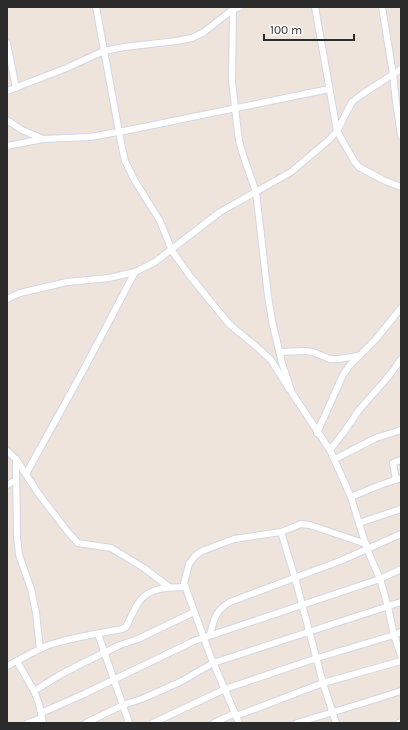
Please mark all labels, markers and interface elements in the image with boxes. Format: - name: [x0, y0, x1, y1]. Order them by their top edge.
- scale bar: [264, 16, 354, 42]
- text: 100 m: [270, 23, 302, 37]

